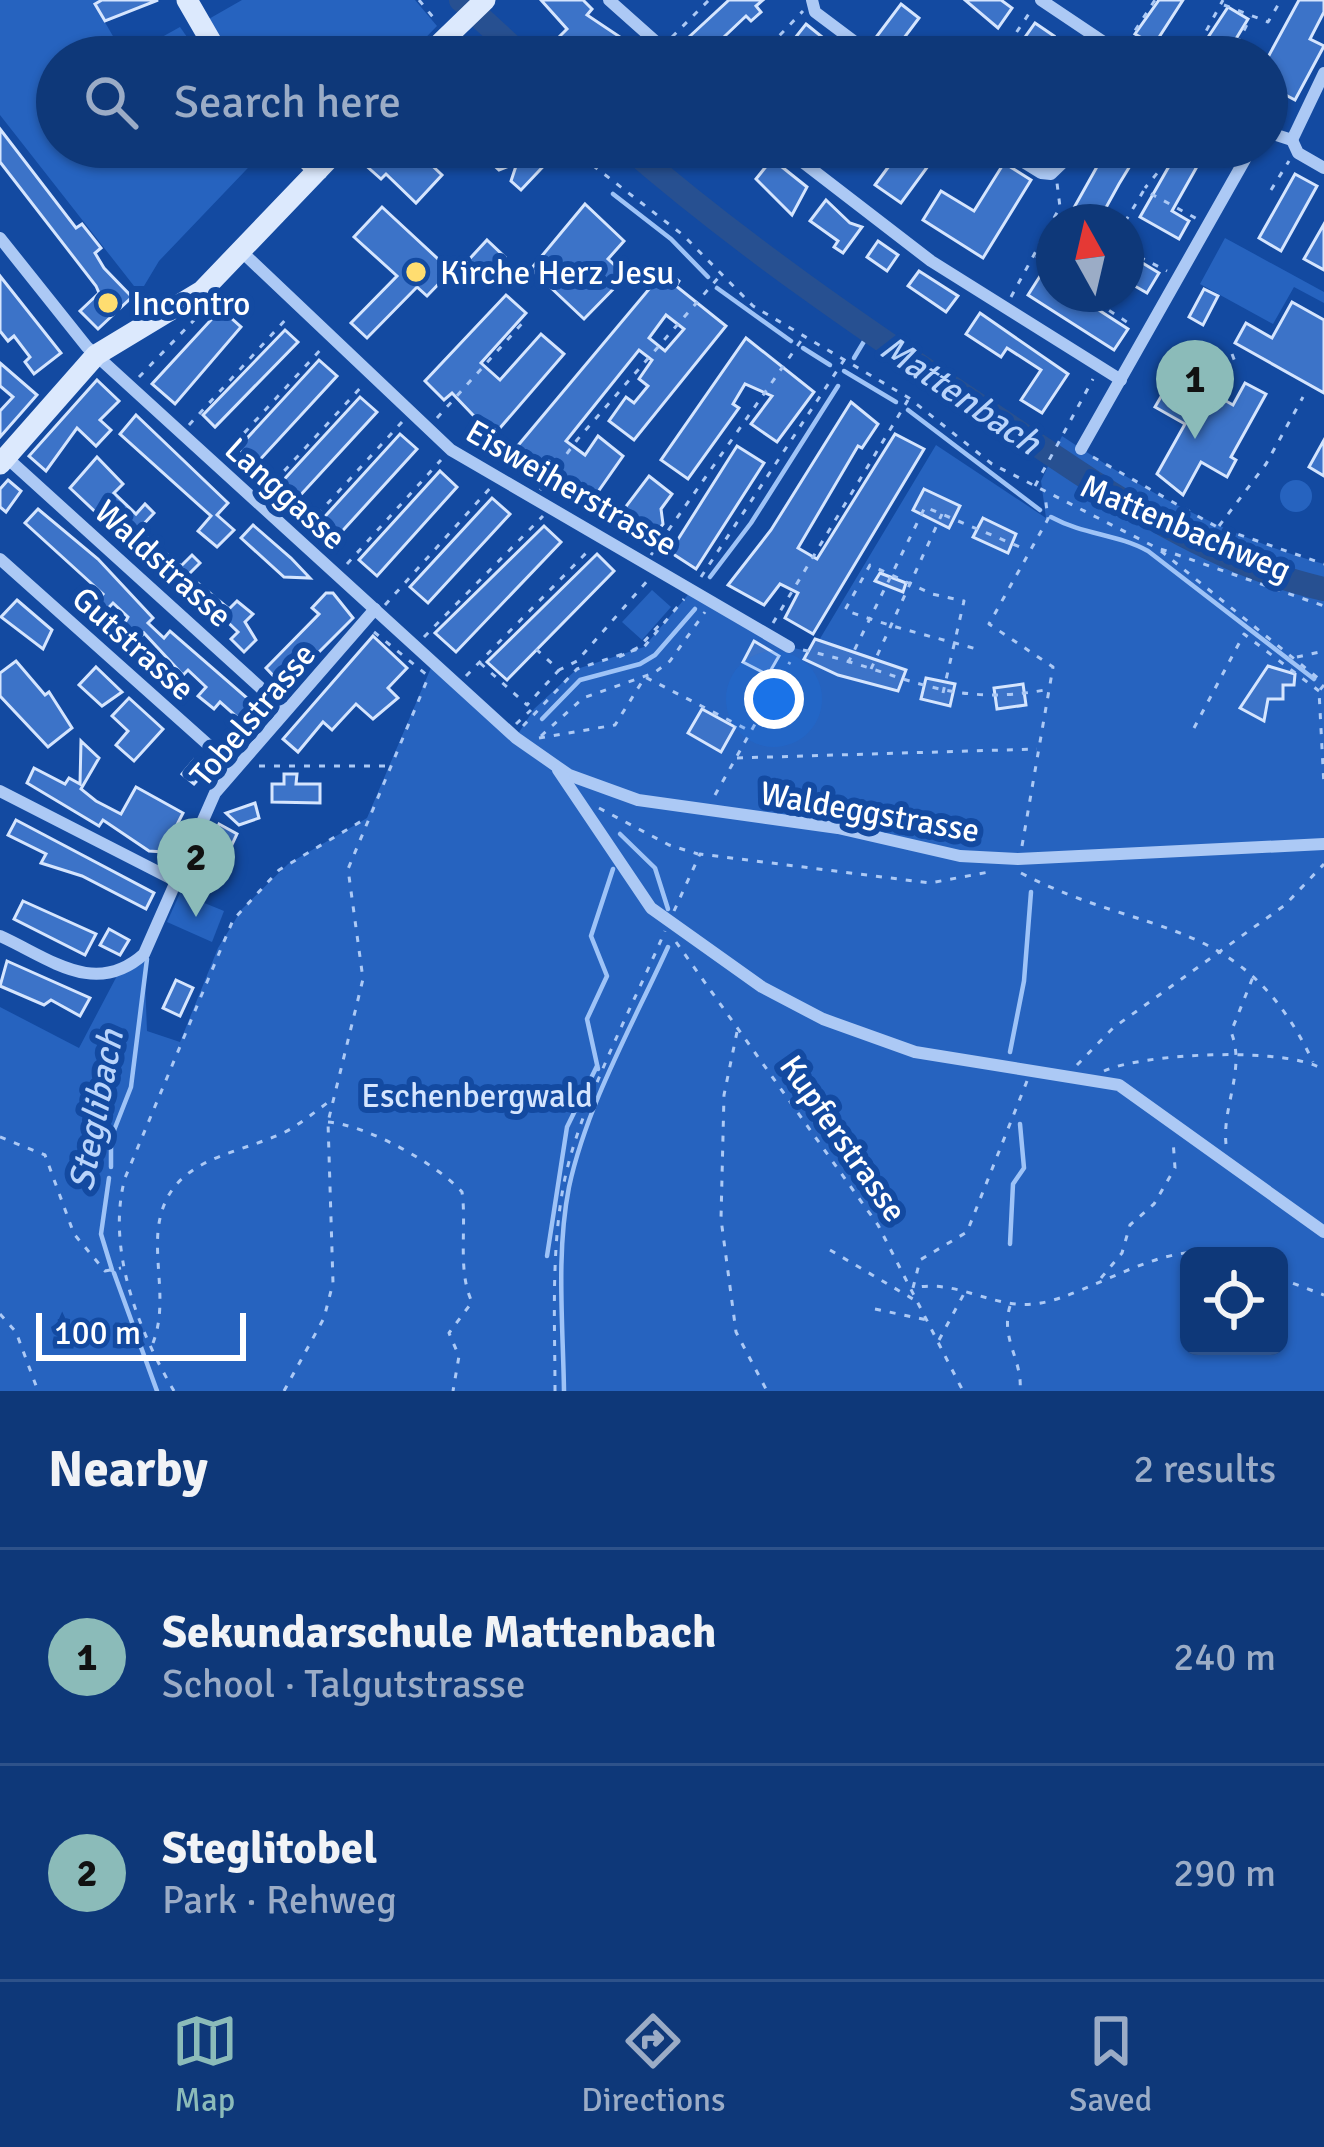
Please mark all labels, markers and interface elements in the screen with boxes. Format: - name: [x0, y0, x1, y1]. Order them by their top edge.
- search box: [36, 36, 1288, 168]
- icon: search: [78, 69, 144, 135]
- text: Search here: [174, 75, 401, 130]
- north arrow: [1036, 204, 1144, 312]
- place label: Kirche Herz Jesu: [440, 253, 674, 294]
- marker: Kirche Herz Jesu: [403, 259, 429, 285]
- place label: Incontro: [132, 284, 250, 325]
- marker: Incontro: [95, 290, 121, 316]
- water label: Mattenbach: [872, 325, 1050, 466]
- pin: 1: [1156, 340, 1234, 439]
- street label: Eisweiherstrasse: [458, 411, 684, 565]
- street label: Langgasse: [216, 429, 354, 559]
- street label: Mattenbachweg: [1074, 466, 1297, 591]
- street label: Waldstrasse: [86, 492, 240, 636]
- street label: Gutstrasse: [63, 578, 203, 710]
- street label: Tobelstrasse: [181, 635, 325, 795]
- your location: [744, 669, 804, 729]
- street label: Waldeggstrasse: [757, 773, 983, 852]
- pin: 2: [157, 818, 235, 917]
- water label: Steglibach: [59, 1025, 134, 1195]
- street label: Kupferstrasse: [770, 1048, 915, 1230]
- park label: Eschenbergwald: [361, 1076, 593, 1117]
- map controls: [1180, 1247, 1288, 1355]
- button: locate: [1180, 1247, 1288, 1355]
- scale bar: [36, 1307, 246, 1360]
- text: 100 m: [54, 1313, 141, 1354]
- text: Nearby: [48, 1438, 208, 1501]
- text: 2 results: [1133, 1445, 1276, 1493]
- text: Sekundarschule Mattenbach: [162, 1605, 716, 1660]
- text: 1: [76, 1633, 98, 1681]
- text: 240 m: [1173, 1633, 1276, 1681]
- text: School · Talgutstrasse: [162, 1660, 525, 1708]
- text: Steglitobel: [162, 1821, 377, 1876]
- text: 2: [76, 1849, 98, 1897]
- text: 290 m: [1173, 1849, 1276, 1897]
- text: Park · Rehweg: [162, 1876, 397, 1924]
- tab: Map: [172, 2008, 238, 2121]
- tab: Directions: [581, 2008, 726, 2121]
- tab: Saved: [1069, 2008, 1152, 2121]

